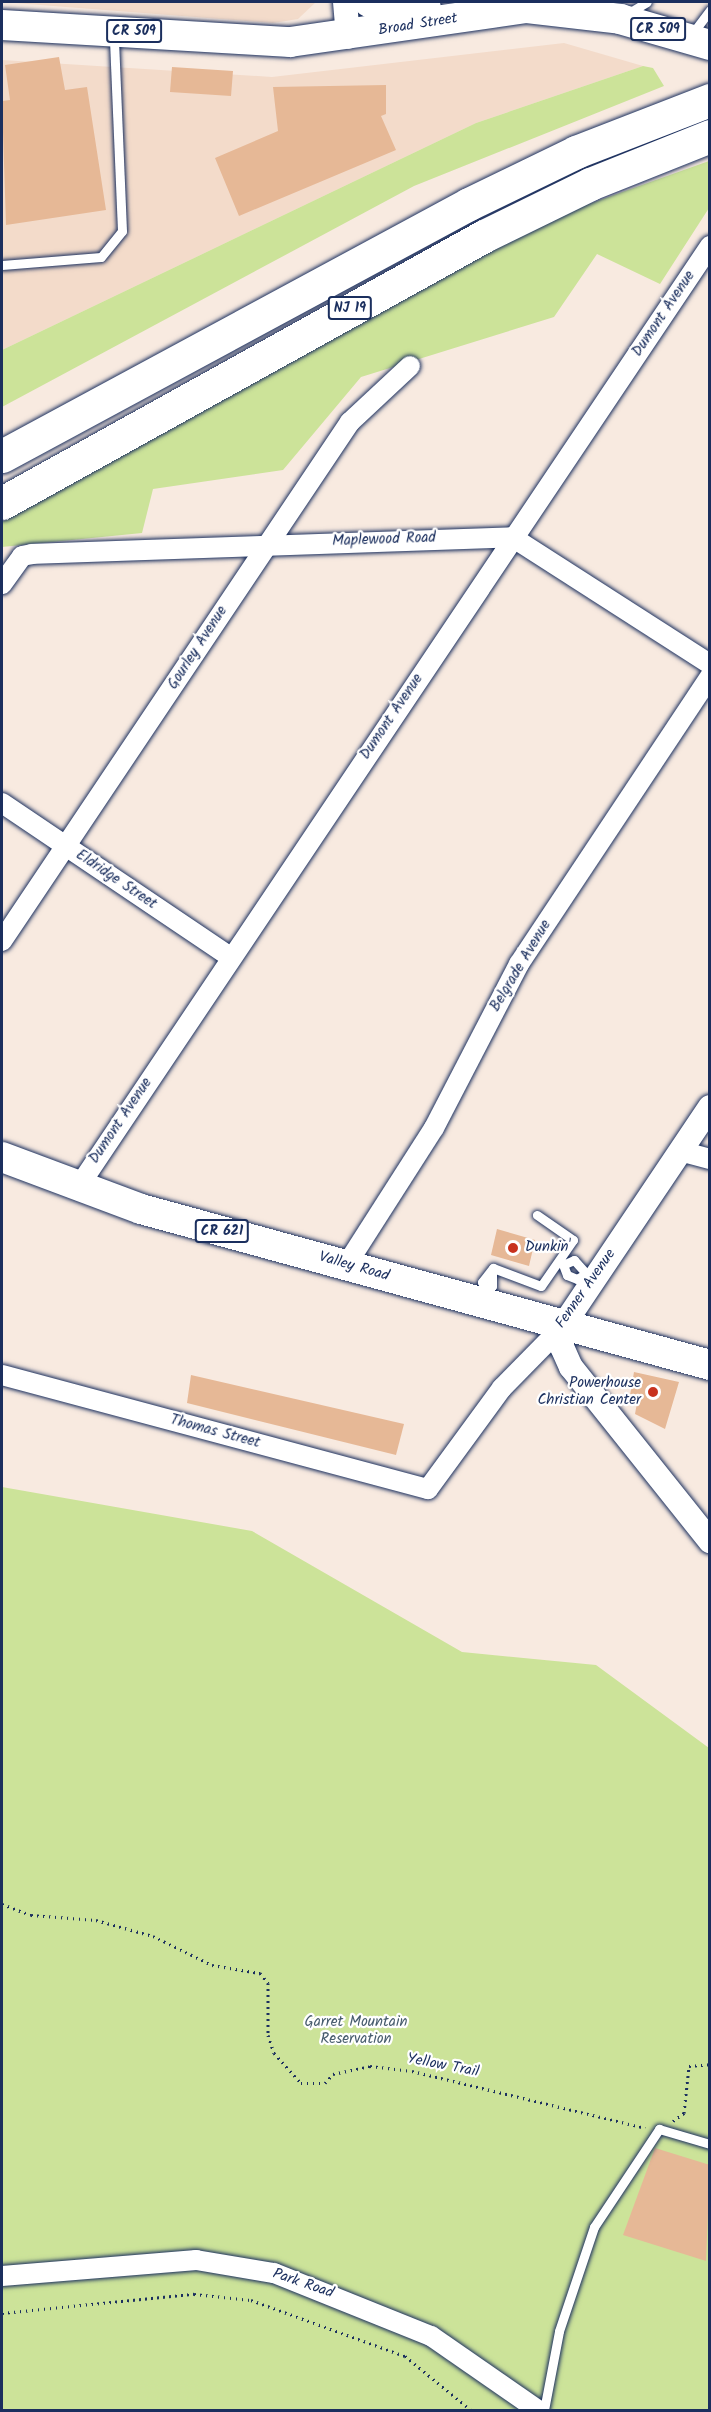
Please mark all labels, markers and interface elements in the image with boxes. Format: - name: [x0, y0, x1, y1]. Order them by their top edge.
- street label: Broad Street: [377, 10, 459, 40]
- road number: CR 509: [630, 18, 686, 40]
- road number: CR 509: [106, 20, 162, 42]
- street label: Dumont Avenue: [629, 268, 699, 360]
- road number: NJ 19: [328, 297, 372, 319]
- street label: Maplewood Road: [332, 529, 436, 551]
- street label: Gourley Avenue: [164, 603, 232, 693]
- street label: Dumont Avenue: [357, 671, 427, 763]
- street label: Eldridge Street: [72, 846, 160, 914]
- street label: Belgrade Avenue: [487, 917, 555, 1015]
- street label: Dumont Avenue: [86, 1075, 156, 1167]
- road number: CR 621: [194, 1220, 250, 1242]
- place label: Dunkin': [525, 1239, 571, 1257]
- marker: Dunkin': [506, 1241, 520, 1255]
- street label: Fenner Avenue: [552, 1246, 620, 1332]
- street label: Valley Road: [317, 1248, 391, 1286]
- place label: Powerhouse Christian Center: [537, 1374, 641, 1409]
- marker: Powerhouse Christian Center: [646, 1385, 660, 1399]
- street label: Thomas Street: [168, 1411, 262, 1453]
- park label: Garret Mountain Reservation: [305, 2013, 407, 2048]
- street label: Yellow Trail: [406, 2050, 480, 2082]
- street label: Park Road: [270, 2265, 336, 2303]

